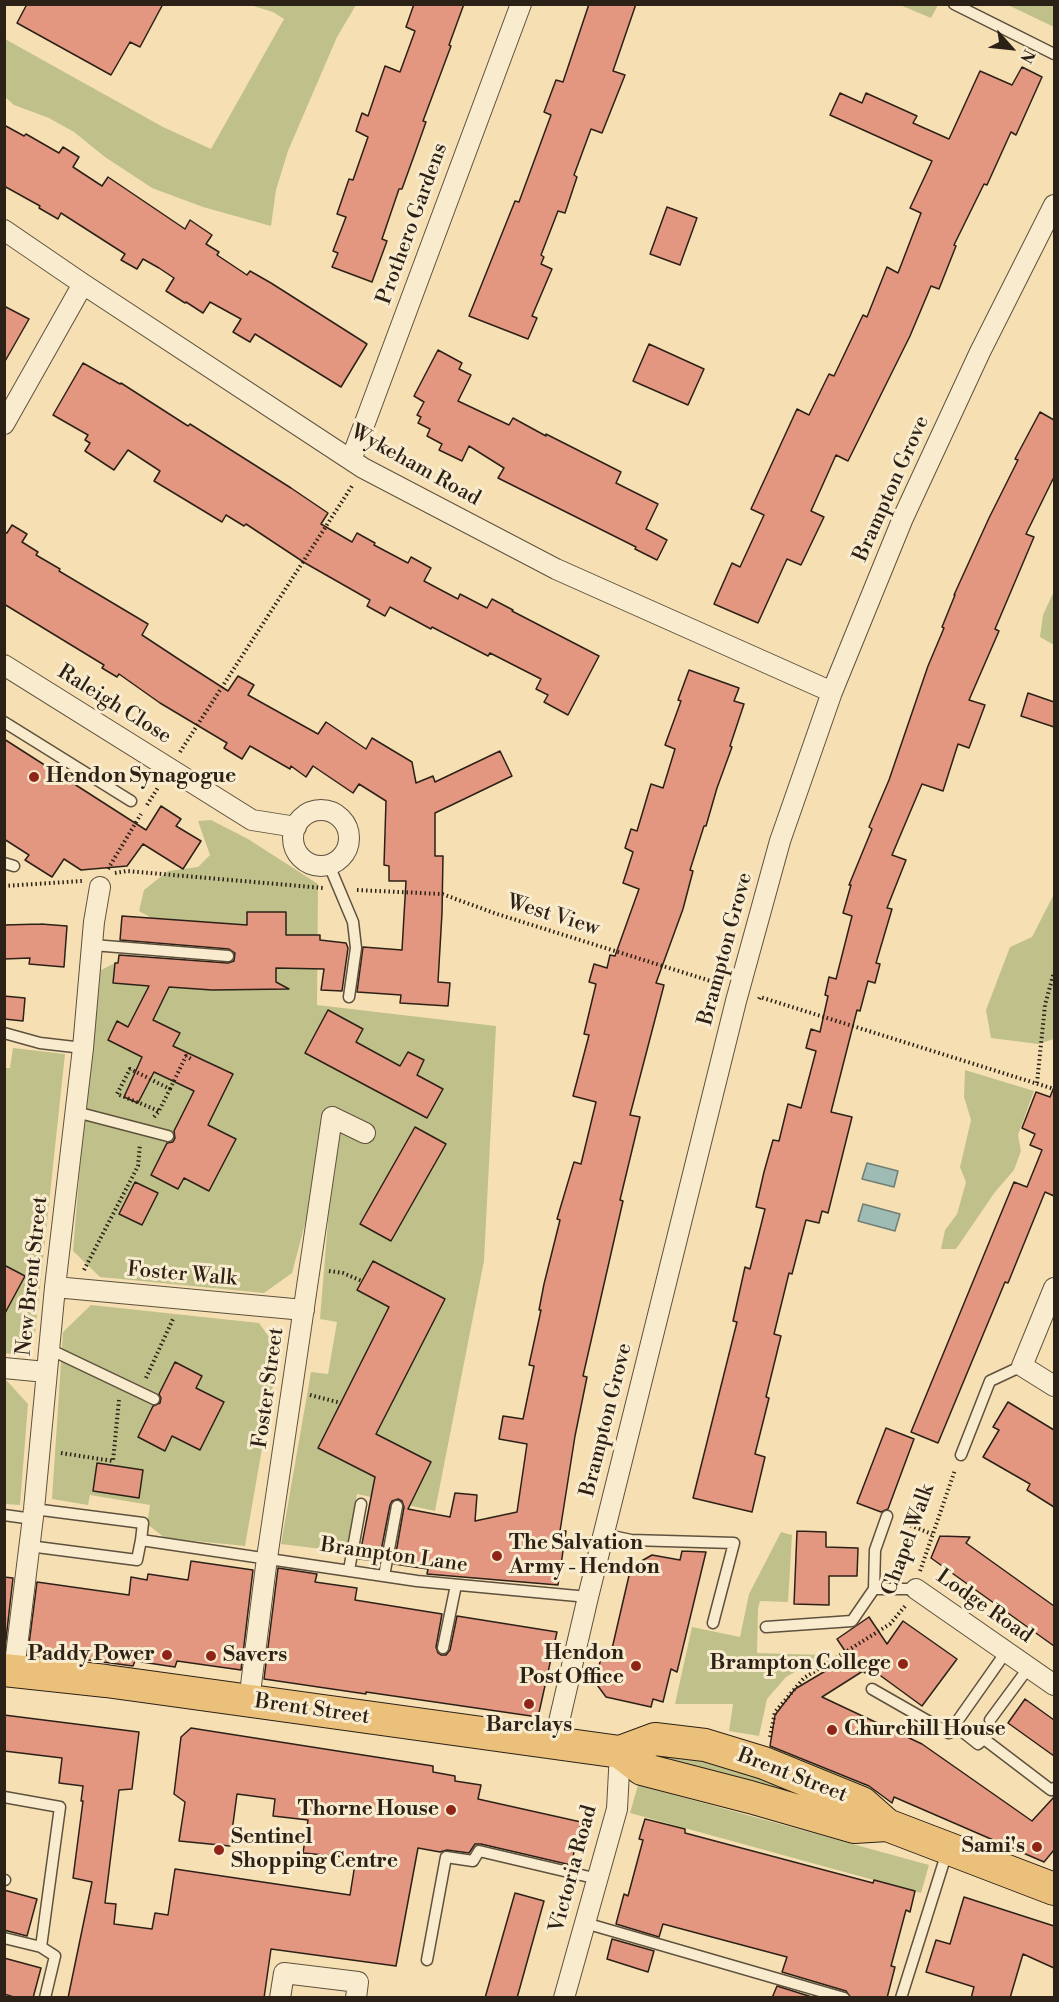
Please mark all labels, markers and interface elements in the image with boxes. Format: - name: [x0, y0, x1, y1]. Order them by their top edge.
- north arrow: [981, 18, 1041, 78]
- text: N: [1015, 46, 1039, 66]
- street label: Prothero Gardens: [372, 140, 454, 308]
- street label: Brampton Grove: [849, 412, 935, 566]
- street label: Wykeham Road: [346, 420, 484, 512]
- street label: Raleigh Close: [52, 660, 176, 750]
- place label: Hendon Synagogue: [46, 764, 236, 790]
- marker: Hendon Synagogue: [27, 770, 41, 784]
- street label: Brampton Grove: [694, 870, 758, 1028]
- street label: West View: [504, 890, 602, 942]
- street label: New Brent Street: [12, 1195, 54, 1357]
- street label: Foster Walk: [126, 1258, 238, 1292]
- street label: Foster Street: [248, 1326, 290, 1450]
- street label: Brampton Grove: [576, 1341, 638, 1499]
- street label: Chapel Walk: [877, 1481, 941, 1599]
- place label: The Salvation Army - Hendon: [509, 1531, 660, 1581]
- street label: Brampton Lane: [319, 1533, 469, 1579]
- marker: The Salvation Army - Hendon: [490, 1549, 504, 1563]
- street label: Lodge Road: [931, 1565, 1037, 1649]
- place label: Hendon Post Office: [519, 1641, 624, 1691]
- place label: Paddy Power: [28, 1642, 155, 1668]
- place label: Savers: [223, 1643, 287, 1669]
- marker: Paddy Power: [160, 1648, 174, 1662]
- marker: Savers: [204, 1649, 218, 1663]
- place label: Brampton College: [710, 1651, 891, 1677]
- marker: Brampton College: [896, 1657, 910, 1671]
- marker: Hendon Post Office: [629, 1659, 643, 1673]
- street label: Brent Street: [253, 1689, 371, 1731]
- marker: Barclays: [522, 1697, 536, 1711]
- place label: Barclays: [486, 1713, 572, 1739]
- place label: Churchill House: [844, 1717, 1006, 1743]
- marker: Churchill House: [825, 1723, 839, 1737]
- street label: Brent Street: [734, 1744, 850, 1808]
- place label: Thorne House: [298, 1797, 439, 1823]
- marker: Thorne House: [444, 1803, 458, 1817]
- street label: Victoria Road: [545, 1803, 603, 1935]
- place label: Sentinel Shopping Centre: [231, 1825, 398, 1875]
- place label: Sami's: [962, 1834, 1025, 1860]
- marker: Sami's: [1030, 1840, 1044, 1854]
- marker: Sentinel Shopping Centre: [212, 1843, 226, 1857]

